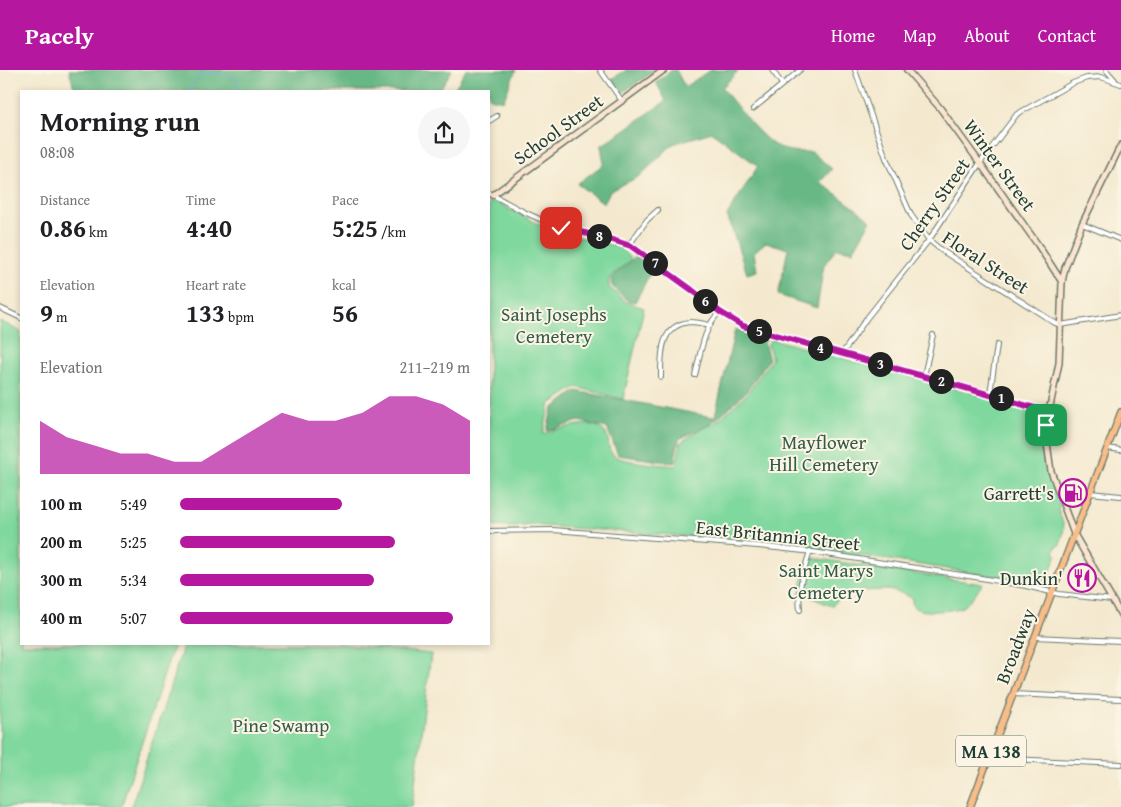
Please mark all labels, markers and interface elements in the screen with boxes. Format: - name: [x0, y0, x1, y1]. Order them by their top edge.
- text: Pacely: [25, 18, 94, 53]
- text: Home: [831, 22, 875, 49]
- text: Map: [903, 22, 936, 49]
- text: About: [964, 22, 1010, 49]
- text: Contact: [1038, 22, 1096, 49]
- street label: School Street: [507, 87, 609, 171]
- text: Morning run: [40, 100, 200, 141]
- button: share: [418, 107, 470, 159]
- street label: Winter Street: [957, 113, 1043, 217]
- text: 08:08: [40, 140, 75, 164]
- street label: Cherry Street: [892, 152, 976, 256]
- text: Distance: [40, 190, 90, 210]
- text: Time: [186, 190, 216, 210]
- text: Pace: [332, 190, 359, 210]
- pin: [540, 207, 582, 249]
- text: 0.86: [40, 210, 86, 246]
- text: 4:40: [186, 210, 232, 246]
- text: 5:25: [332, 210, 378, 246]
- icon: check: [547, 214, 575, 242]
- text: km: [86, 222, 108, 242]
- text: /km: [378, 222, 406, 242]
- street label: Floral Street: [937, 223, 1035, 301]
- pin: 8: [586, 224, 612, 248]
- text: 8: [596, 226, 603, 246]
- pin: 7: [642, 250, 668, 276]
- text: 7: [652, 253, 659, 273]
- text: Elevation: [40, 275, 95, 295]
- text: Heart rate: [186, 275, 246, 295]
- text: kcal: [332, 275, 356, 295]
- pin: 6: [692, 288, 718, 314]
- text: 6: [702, 291, 709, 311]
- text: 9: [40, 295, 53, 331]
- text: 133: [186, 295, 225, 331]
- text: 56: [332, 295, 358, 331]
- park label: Saint Josephs Cemetery: [501, 300, 607, 350]
- text: m: [53, 307, 67, 327]
- text: bpm: [225, 307, 254, 327]
- pin: 5: [746, 318, 772, 344]
- text: 5: [756, 321, 763, 341]
- pin: 4: [808, 336, 832, 360]
- text: 4: [817, 338, 824, 358]
- pin: 3: [868, 352, 892, 376]
- text: 3: [877, 354, 884, 374]
- text: Elevation: [40, 355, 103, 379]
- text: 211–219 m: [400, 355, 470, 379]
- pin: 2: [928, 368, 954, 394]
- text: 2: [938, 371, 945, 391]
- pin: 1: [988, 386, 1014, 410]
- text: 1: [998, 388, 1005, 408]
- pin: [1025, 404, 1067, 446]
- icon: arrive: [1032, 411, 1060, 439]
- park label: Mayflower Hill Cemetery: [769, 428, 879, 478]
- fuel station icon: Garrett's: [1058, 478, 1088, 508]
- place label: Garrett's: [984, 479, 1054, 507]
- text: 100 m: [40, 492, 82, 516]
- text: 5:49: [120, 492, 147, 516]
- street label: East Britannia Street: [695, 512, 862, 558]
- text: 200 m: [40, 530, 82, 554]
- text: 5:25: [120, 530, 147, 554]
- park label: Saint Marys Cemetery: [779, 556, 873, 606]
- restaurant icon: Dunkin': [1067, 563, 1097, 593]
- place label: Dunkin': [1000, 564, 1063, 592]
- text: 300 m: [40, 568, 82, 592]
- text: 5:34: [120, 568, 147, 592]
- street label: Broadway: [988, 604, 1042, 688]
- text: 400 m: [40, 606, 82, 630]
- text: 5:07: [120, 606, 147, 630]
- park label: Pine Swamp: [233, 711, 329, 739]
- road number: MA 138: [956, 736, 1026, 766]

